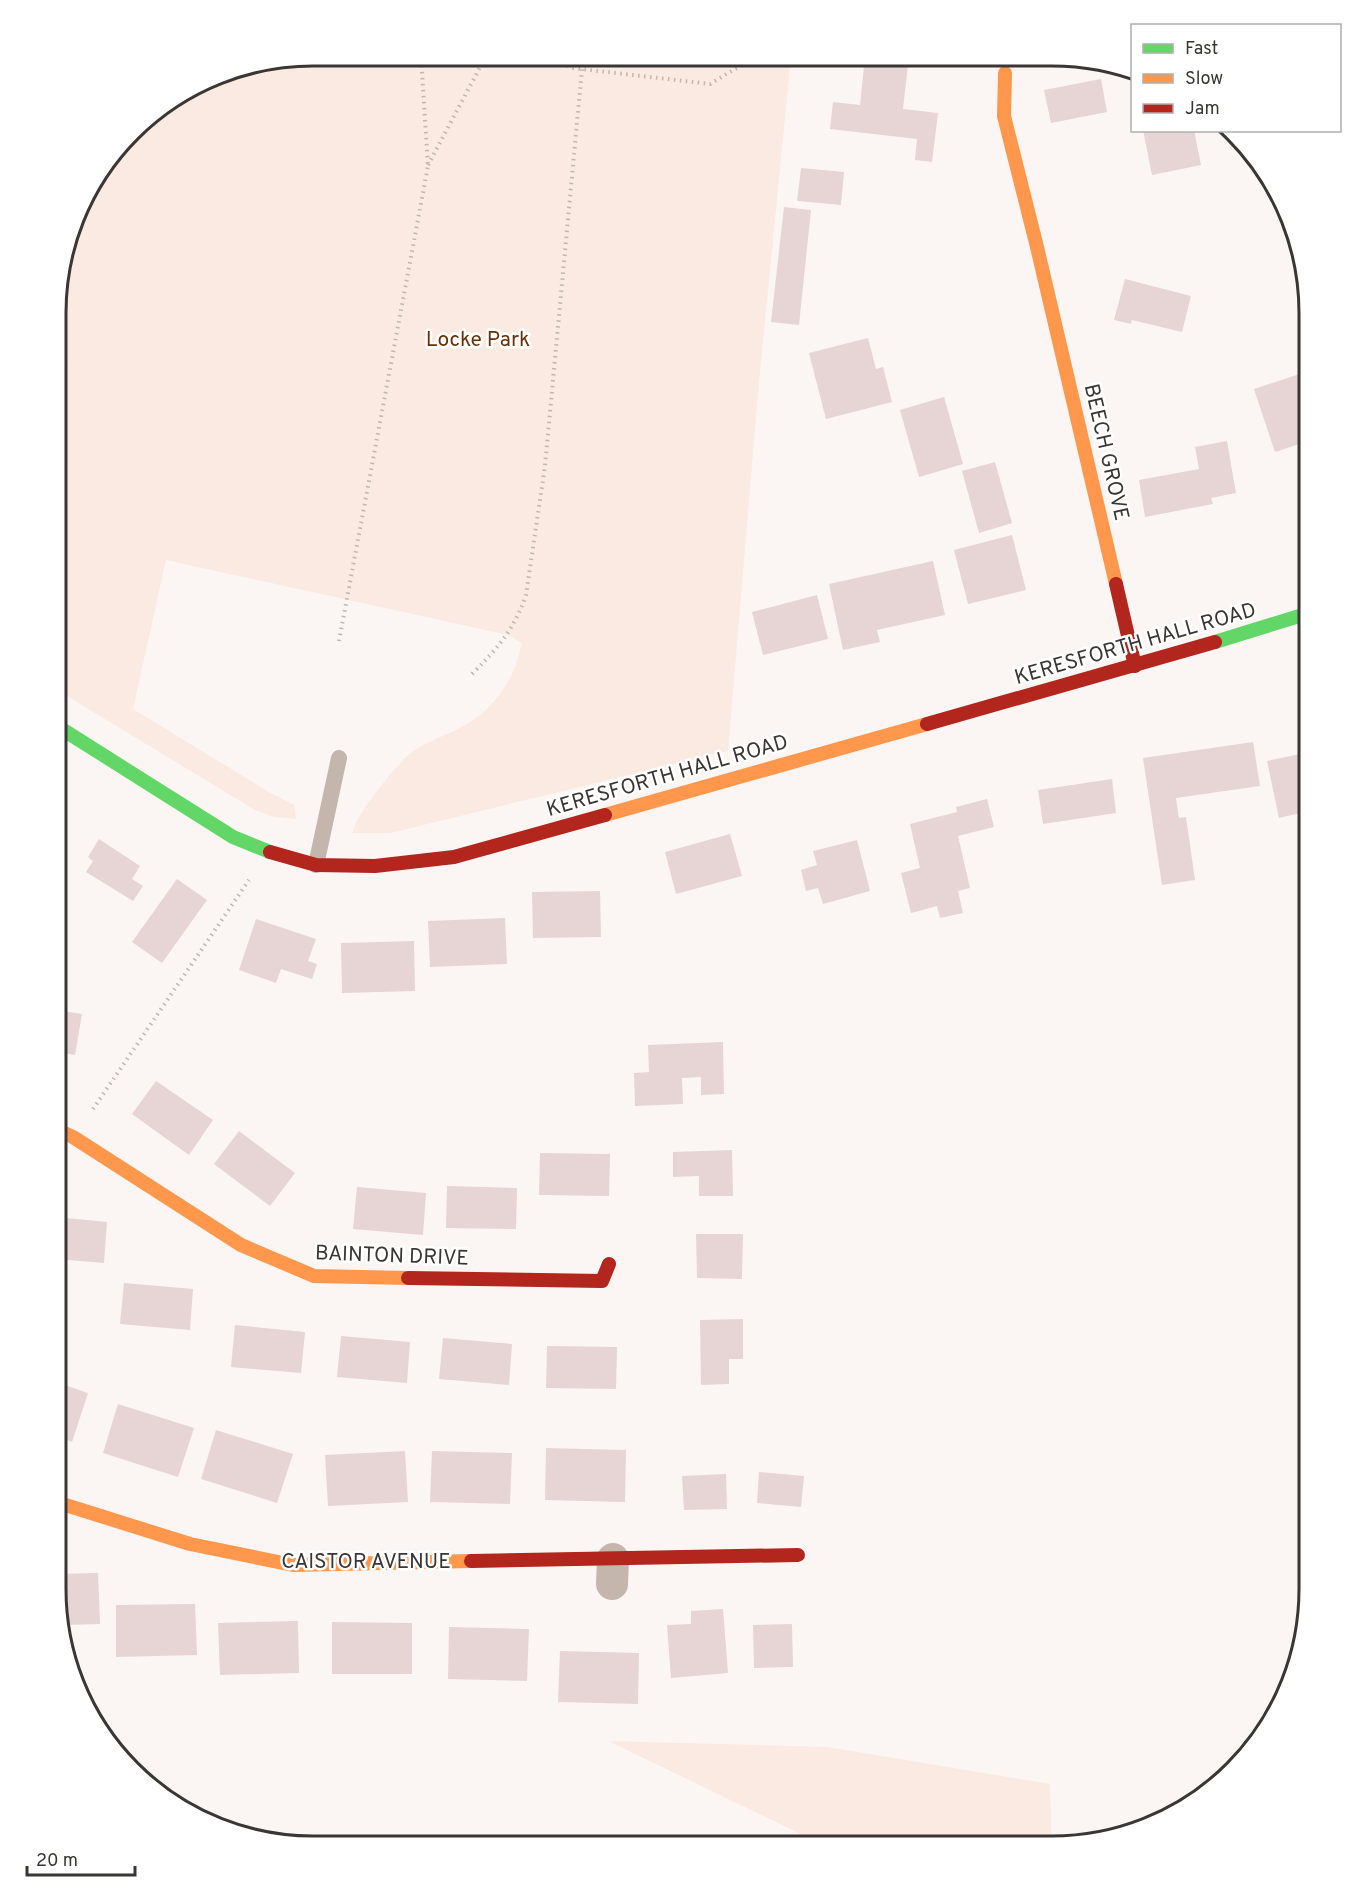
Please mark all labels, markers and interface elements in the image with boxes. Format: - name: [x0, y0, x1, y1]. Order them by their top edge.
- legend: [1131, 24, 1341, 132]
- text: Fast: [1185, 38, 1218, 61]
- text: Slow: [1185, 68, 1223, 91]
- text: Jam: [1185, 98, 1220, 121]
- park label: Locke Park: [426, 327, 530, 354]
- street label: BEECH GROVE: [1077, 381, 1134, 523]
- street label: KERESFORTH HALL ROAD: [1011, 597, 1259, 692]
- street label: KERESFORTH HALL ROAD: [543, 729, 791, 824]
- street label: BAINTON DRIVE: [315, 1240, 469, 1273]
- street label: CAISTOR AVENUE: [281, 1549, 451, 1576]
- scale bar: [27, 1839, 135, 1877]
- text: 20 m: [36, 1850, 78, 1873]

